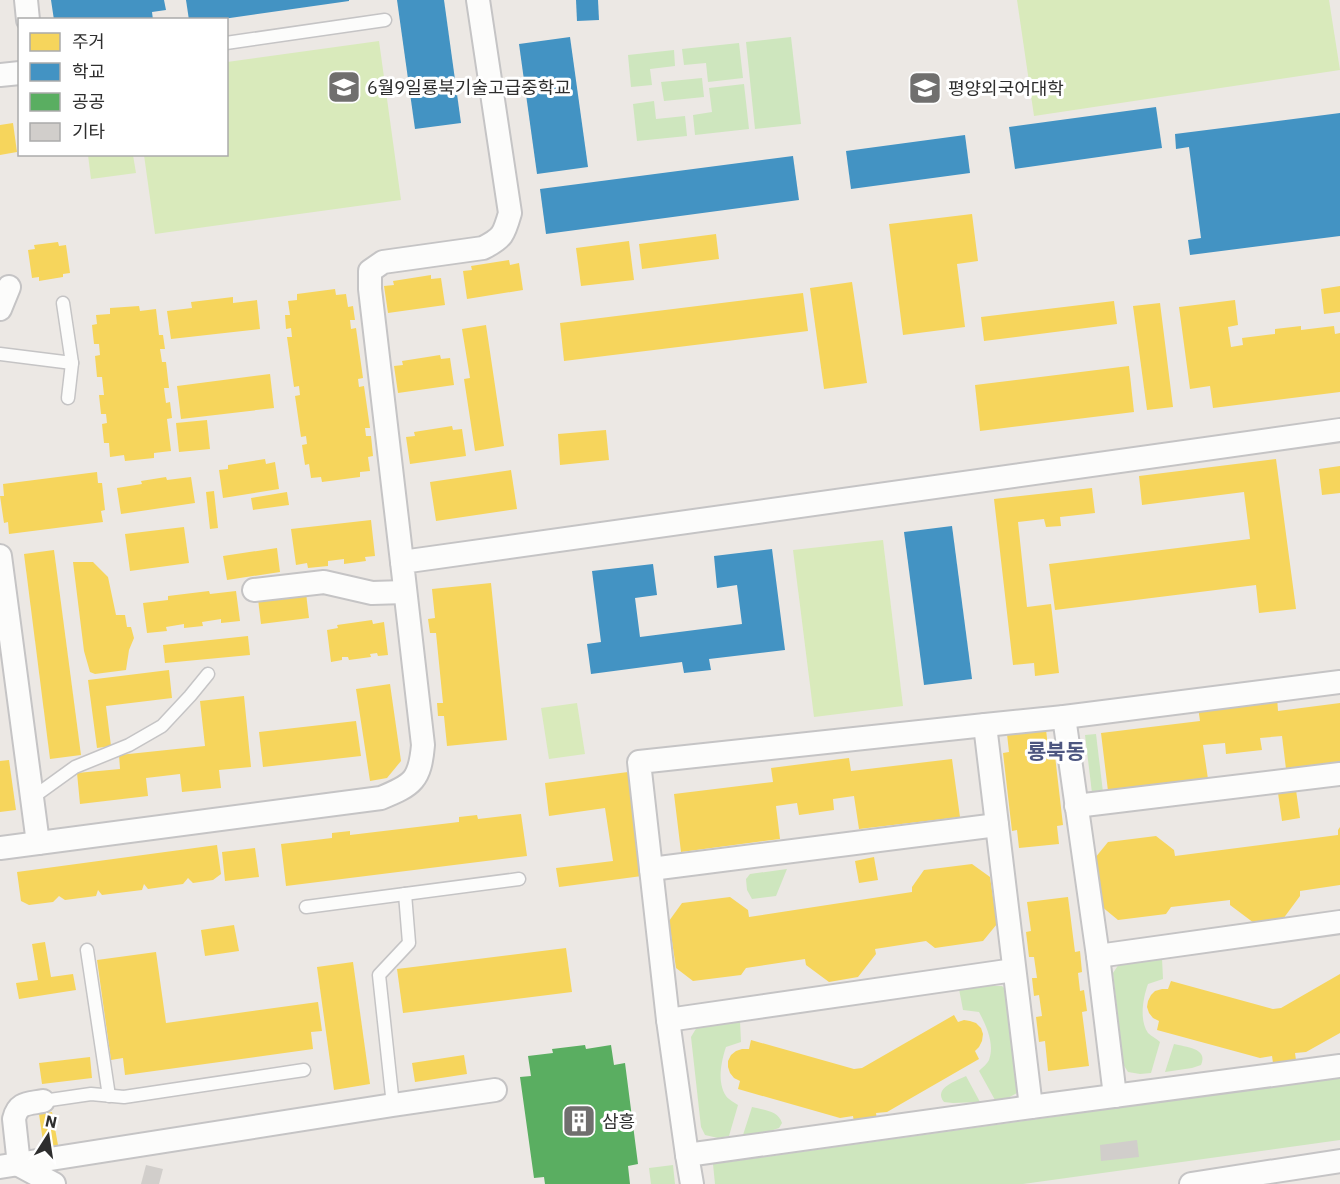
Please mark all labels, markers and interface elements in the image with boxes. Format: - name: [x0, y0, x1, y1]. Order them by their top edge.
- legend: [18, 18, 228, 156]
- text: 주거: [72, 30, 105, 53]
- text: 학교: [72, 60, 105, 83]
- school or university icon: 6월9일룡북기술고급중학교: [326, 69, 362, 105]
- school or university icon: 평양외국어대학: [907, 70, 943, 106]
- place label: 6월9일룡북기술고급중학교: [367, 76, 571, 99]
- place label: 평양외국어대학: [948, 77, 1064, 100]
- text: 공공: [72, 90, 105, 113]
- text: 기타: [72, 120, 106, 143]
- district label: 룡북동: [1027, 737, 1085, 765]
- building icon: 삼흥: [561, 1103, 597, 1139]
- north arrow: [18, 1106, 78, 1166]
- text: N: [43, 1110, 59, 1132]
- place label: 삼흥: [602, 1110, 635, 1133]

